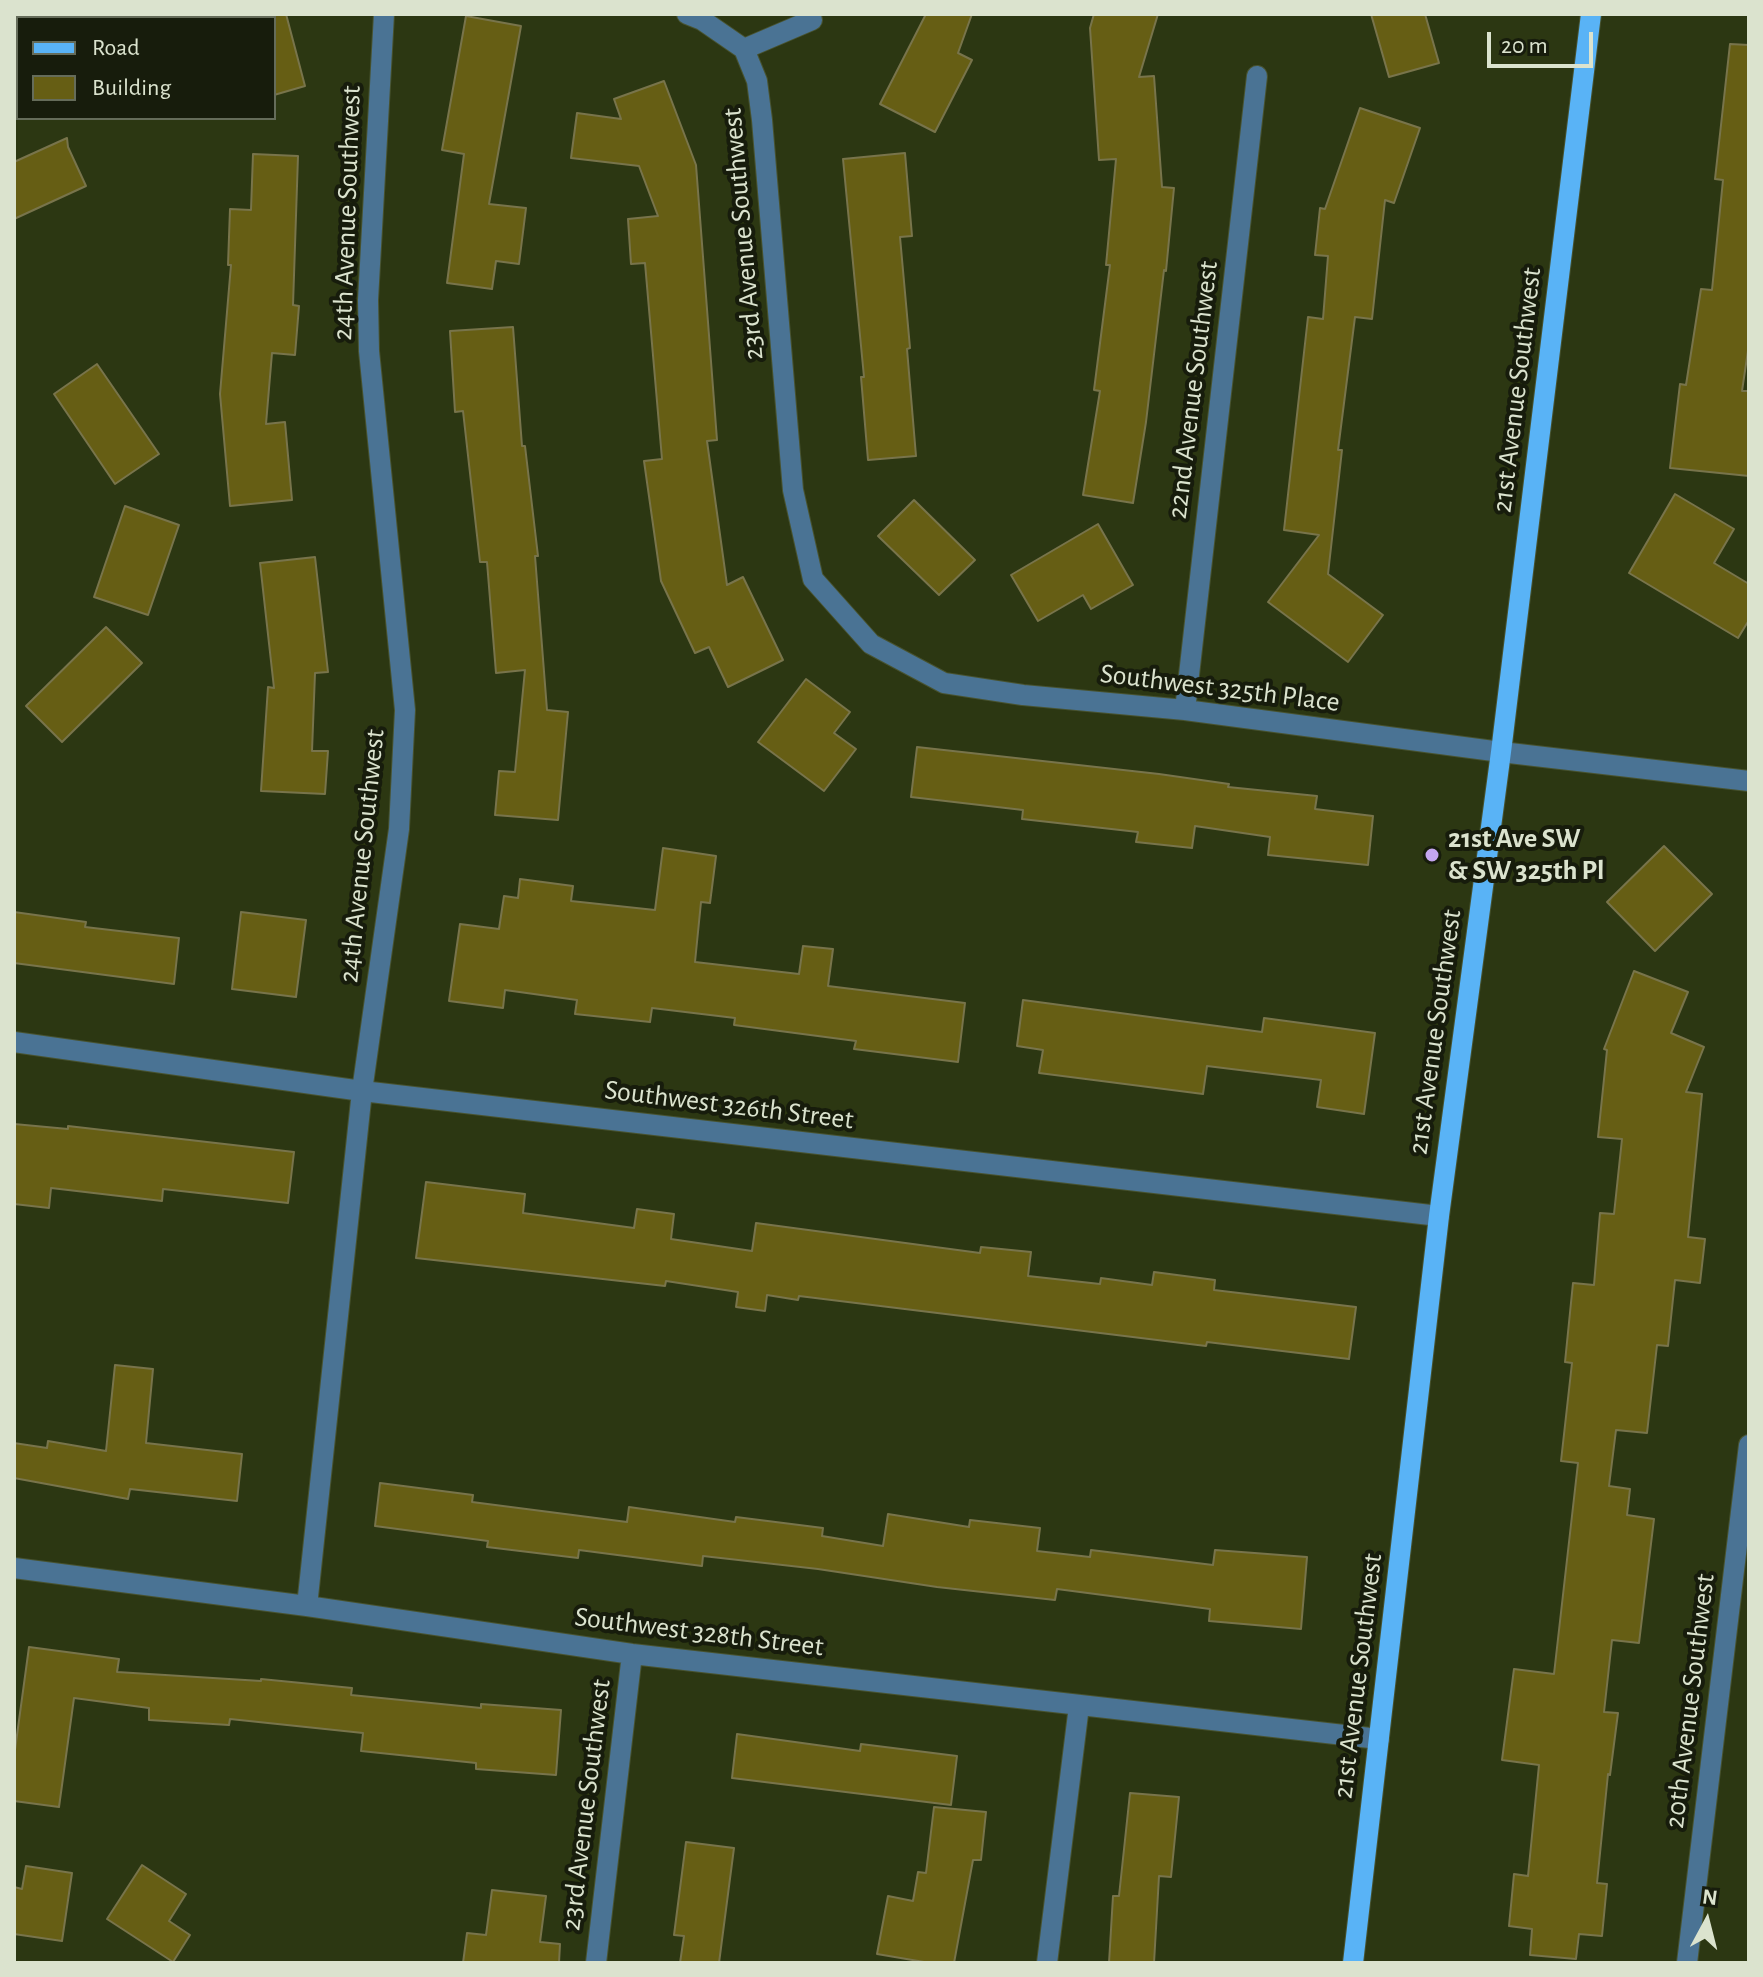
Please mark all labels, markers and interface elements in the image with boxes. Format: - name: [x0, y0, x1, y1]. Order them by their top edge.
- legend: [16, 16, 276, 120]
- scale bar: [1491, 16, 1597, 66]
- text: 20 m: [1501, 34, 1548, 58]
- text: Road: [92, 36, 140, 60]
- text: Building: [92, 76, 171, 100]
- street label: 24th Avenue Southwest: [326, 85, 368, 341]
- street label: 23rd Avenue Southwest: [715, 107, 771, 361]
- street label: 22nd Avenue Southwest: [1161, 259, 1225, 521]
- street label: 21st Avenue Southwest: [1485, 265, 1549, 515]
- street label: Southwest 325th Place: [1098, 657, 1342, 719]
- street label: 24th Avenue Southwest: [332, 728, 392, 984]
- place label: 21st Ave SW & SW 325th Pl: [1448, 822, 1604, 888]
- marker: 21st Ave SW & SW 325th Pl: [1423, 846, 1441, 864]
- street label: 21st Avenue Southwest: [1401, 907, 1469, 1157]
- street label: Southwest 326th Street: [603, 1073, 855, 1137]
- street label: 21st Avenue Southwest: [1326, 1551, 1390, 1801]
- street label: 20th Avenue Southwest: [1658, 1572, 1722, 1830]
- street label: Southwest 328th Street: [573, 1600, 825, 1664]
- street label: 23rd Avenue Southwest: [554, 1677, 618, 1933]
- north arrow: [1667, 1881, 1747, 1961]
- text: N: [1701, 1885, 1719, 1909]

